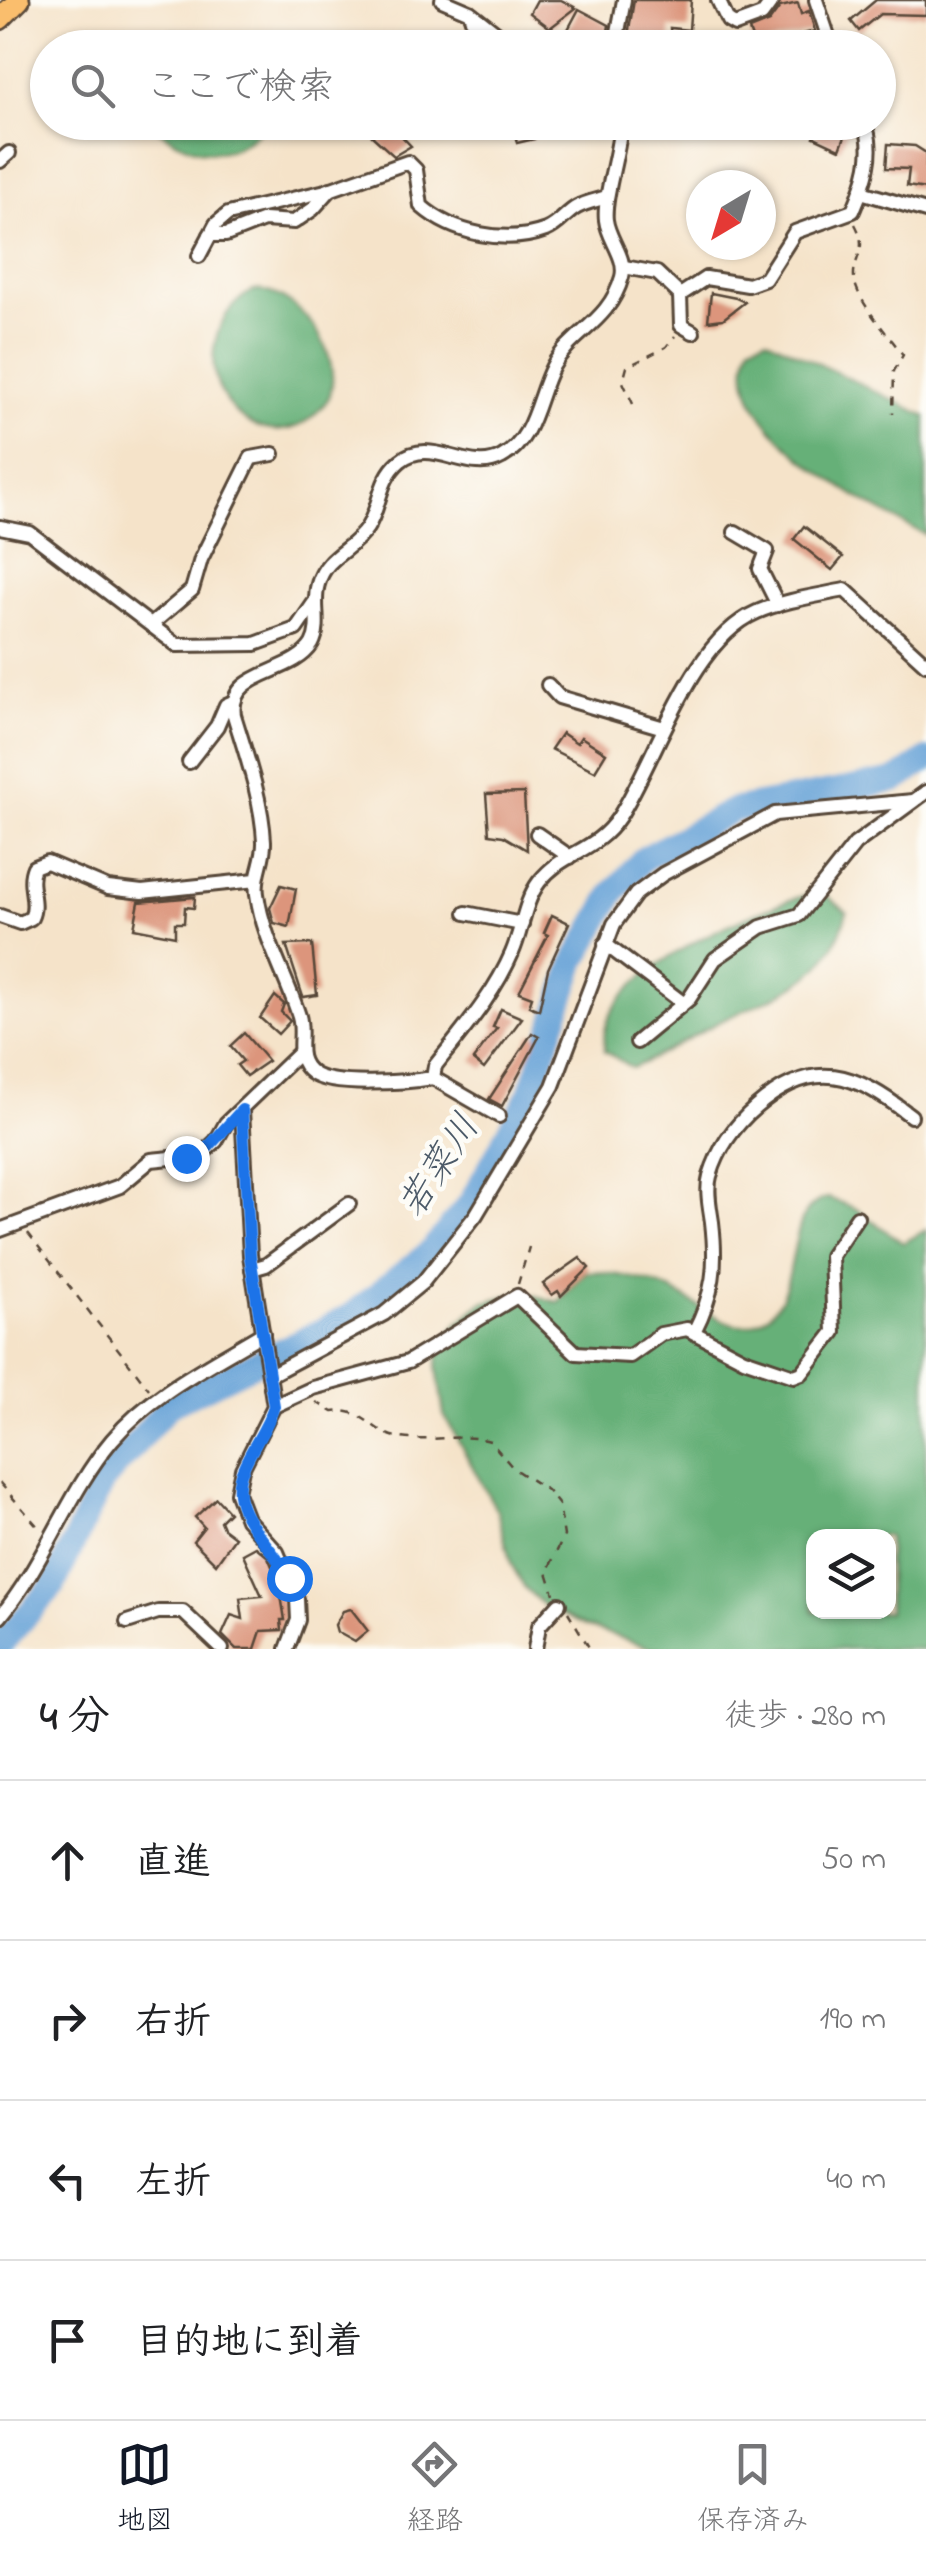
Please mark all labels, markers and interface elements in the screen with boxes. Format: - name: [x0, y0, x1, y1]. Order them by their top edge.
- search box: [30, 30, 896, 140]
- icon: search: [65, 58, 120, 113]
- text: ここで検索: [145, 61, 335, 117]
- north arrow: [686, 170, 776, 260]
- water label: 若菜川: [386, 1104, 496, 1230]
- route end: [164, 1136, 210, 1182]
- map controls: [806, 1529, 896, 1619]
- button: layers: [806, 1529, 896, 1619]
- route start: [267, 1556, 313, 1602]
- text: 4 分: [40, 1688, 110, 1749]
- text: 徒歩 · 280 m: [725, 1694, 886, 1741]
- icon: ahead: [40, 1833, 95, 1888]
- text: 直進: [135, 1836, 211, 1892]
- text: 50 m: [821, 1837, 886, 1884]
- icon: right: [40, 1993, 95, 2048]
- text: 右折: [135, 1996, 211, 2052]
- text: 190 m: [820, 1997, 886, 2044]
- icon: left: [40, 2153, 95, 2208]
- text: 左折: [135, 2156, 211, 2212]
- text: 40 m: [826, 2157, 886, 2204]
- icon: arrive: [40, 2313, 95, 2368]
- text: 目的地に到着: [135, 2316, 363, 2372]
- tab: 地図: [117, 2437, 173, 2543]
- tab: 経路: [407, 2437, 463, 2543]
- tab: 保存済み: [697, 2437, 809, 2543]

